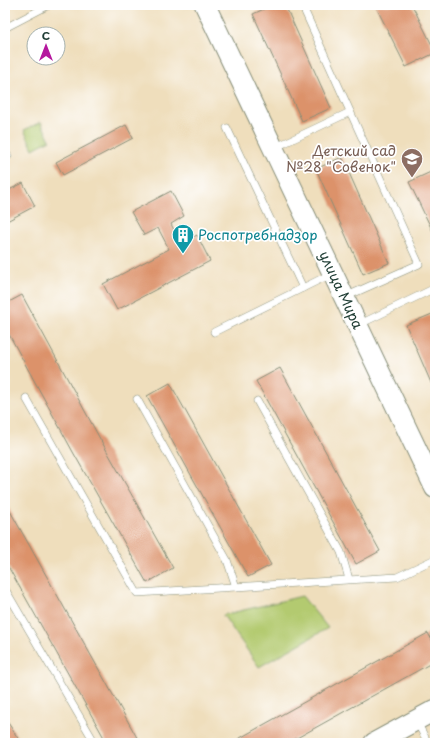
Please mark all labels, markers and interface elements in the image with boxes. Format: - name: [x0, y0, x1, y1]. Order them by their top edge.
- north arrow: [26, 26, 66, 66]
- text: С: [42, 27, 50, 44]
- place label: Детский сад №28 "Совенок": [286, 140, 396, 177]
- school or university icon: Детский сад №28 "Совенок": [399, 146, 425, 179]
- building icon: Роспотребнадзор: [170, 222, 196, 255]
- place label: Роспотребнадзор: [198, 224, 317, 245]
- street label: улица Мира: [314, 247, 369, 333]

